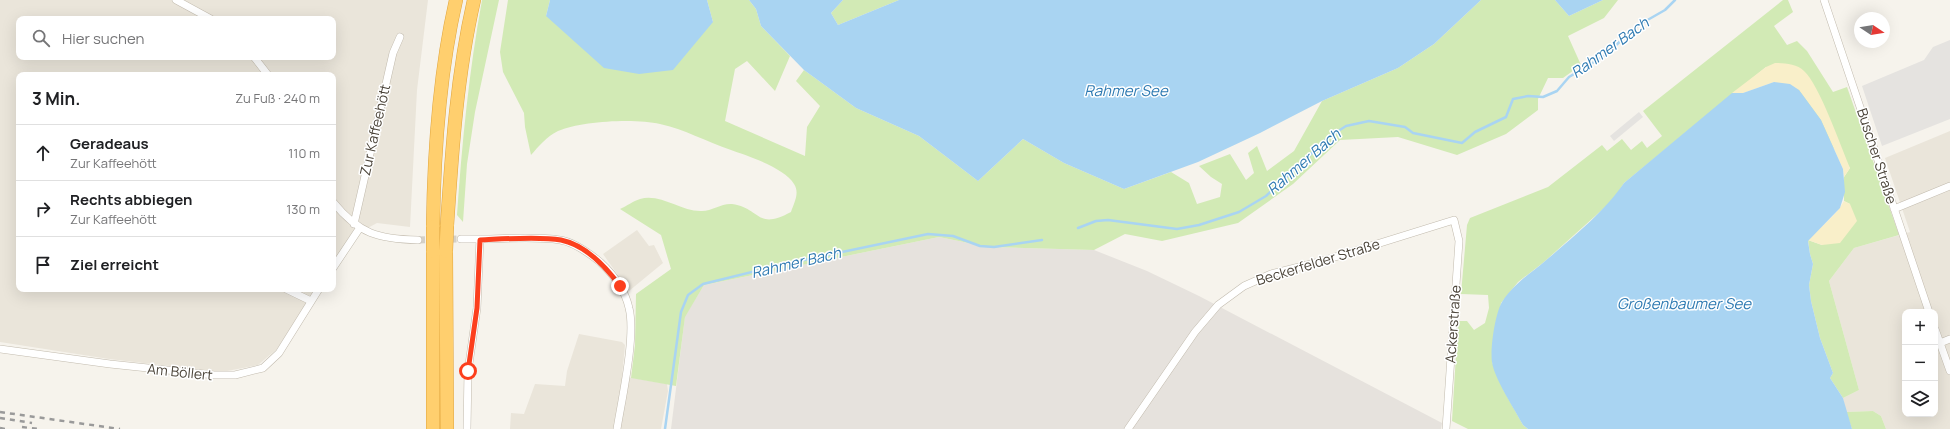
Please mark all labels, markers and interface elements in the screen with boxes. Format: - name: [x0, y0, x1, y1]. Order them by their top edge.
- water label: Rahmer Bach: [1567, 12, 1654, 83]
- north arrow: [1854, 12, 1890, 48]
- search box: [16, 16, 336, 60]
- icon: search: [30, 27, 52, 49]
- text: Hier suchen: [62, 28, 144, 49]
- water label: Rahmer See: [1084, 80, 1169, 101]
- street label: Zur Kaffeehött: [355, 82, 394, 177]
- text: 3 Min.: [32, 87, 80, 110]
- text: Zu Fuß · 240 m: [235, 89, 320, 107]
- street label: Buscher Straße: [1853, 106, 1902, 206]
- water label: Rahmer Bach: [1262, 123, 1346, 199]
- text: Geradeaus: [70, 133, 149, 154]
- icon: ahead: [32, 142, 54, 164]
- text: 110 m: [288, 144, 320, 162]
- text: Zur Kaffeehött: [70, 154, 157, 172]
- text: Rechts abbiegen: [70, 189, 192, 210]
- icon: right: [32, 198, 54, 220]
- text: 130 m: [286, 200, 320, 218]
- text: Zur Kaffeehött: [70, 210, 157, 228]
- street label: Beckerfelder Straße: [1254, 234, 1382, 289]
- water label: Rahmer Bach: [749, 242, 844, 283]
- icon: arrive: [32, 254, 54, 276]
- text: Ziel erreicht: [70, 254, 159, 275]
- route end: [611, 277, 629, 295]
- street label: Ackerstraße: [1440, 284, 1465, 364]
- water label: Großenbaumer See: [1617, 293, 1752, 314]
- map controls: [1902, 309, 1938, 417]
- button: +: [1902, 309, 1938, 345]
- button: −: [1902, 345, 1938, 381]
- street label: Am Böllert: [146, 359, 214, 384]
- route start: [459, 362, 477, 380]
- button: layers: [1902, 381, 1938, 417]

